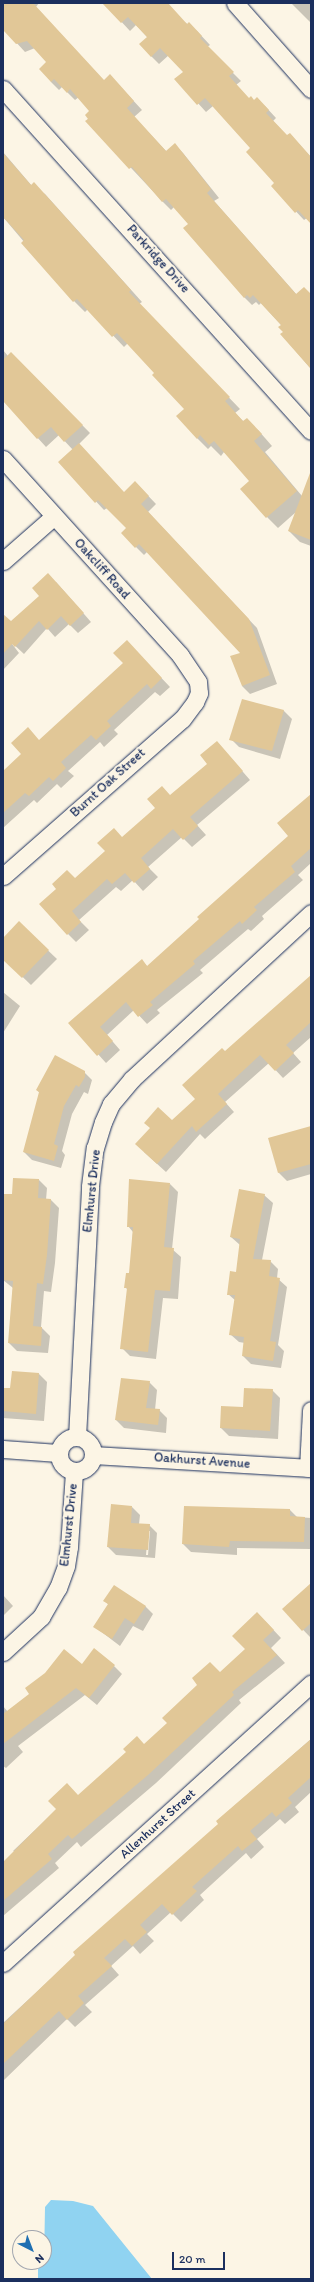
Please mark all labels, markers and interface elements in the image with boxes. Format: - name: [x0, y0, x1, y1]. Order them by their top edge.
- street label: Parkridge Drive: [123, 222, 193, 296]
- street label: Oakcliff Road: [71, 535, 133, 603]
- street label: Burnt Oak Street: [67, 745, 149, 821]
- street label: Elmhurst Drive: [80, 1149, 104, 1233]
- street label: Oakhurst Avenue: [154, 1450, 250, 1472]
- street label: Elmhurst Drive: [57, 1483, 81, 1567]
- street label: Allenhurst Street: [117, 1786, 199, 1862]
- north arrow: [12, 2230, 52, 2270]
- scale bar: [174, 2244, 227, 2270]
- text: N: [33, 2251, 47, 2266]
- text: 20 m: [179, 2252, 206, 2266]

